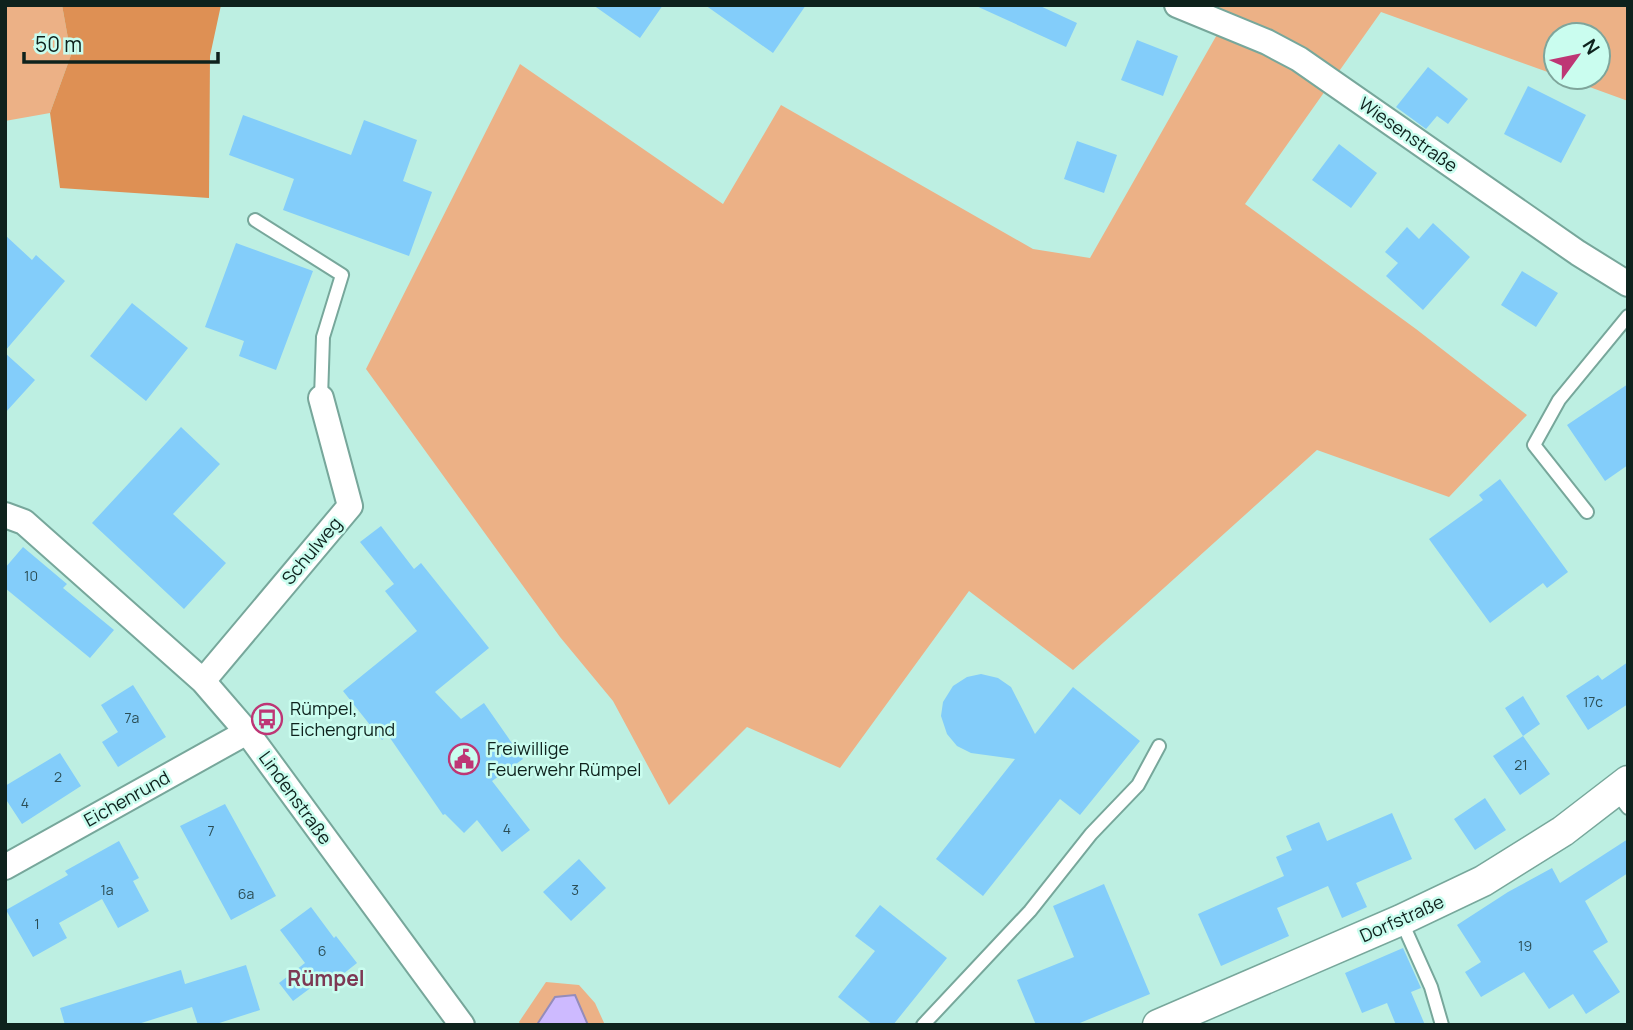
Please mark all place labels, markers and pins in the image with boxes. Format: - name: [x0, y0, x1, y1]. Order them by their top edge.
- place label: Rümpel, Eichengrund: [290, 696, 395, 741]
- bus stop icon: Rümpel, Eichengrund: [250, 702, 284, 736]
- place label: Freiwillige Feuerwehr Rümpel: [487, 736, 641, 781]
- public building icon: Freiwillige Feuerwehr Rümpel: [447, 742, 481, 776]

